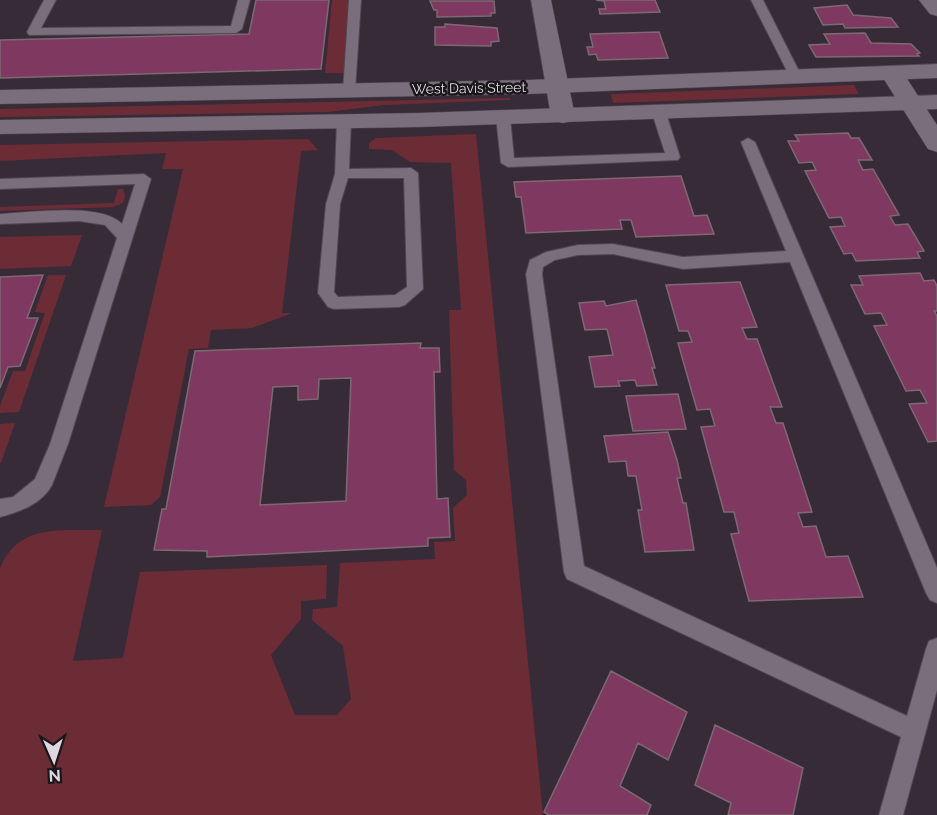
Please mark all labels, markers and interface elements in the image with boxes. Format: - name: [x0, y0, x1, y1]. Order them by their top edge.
- street label: West Davis Street: [412, 79, 526, 97]
- north arrow: [24, 731, 84, 791]
- text: N: [48, 766, 61, 785]

